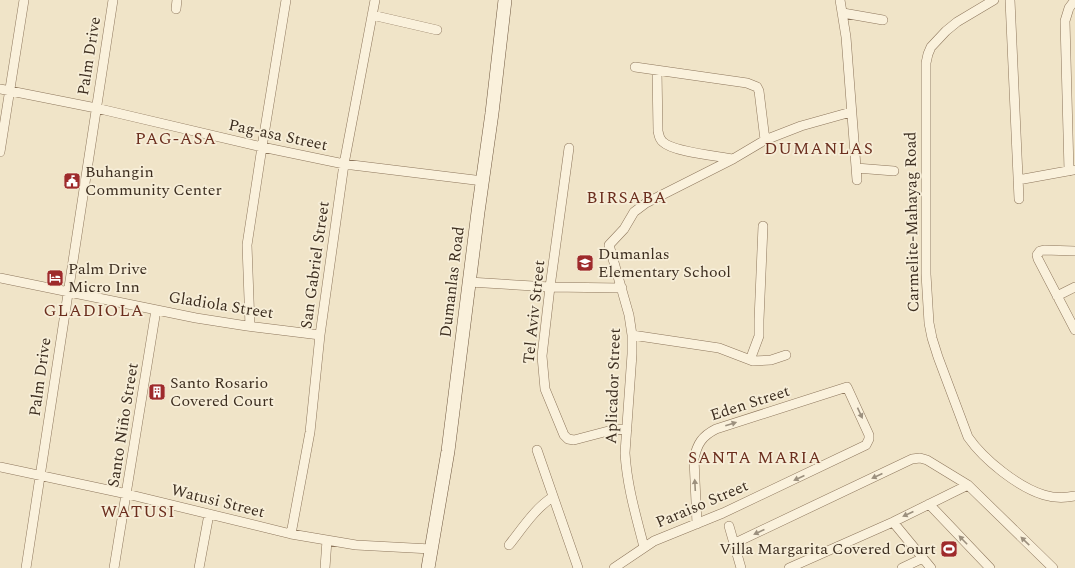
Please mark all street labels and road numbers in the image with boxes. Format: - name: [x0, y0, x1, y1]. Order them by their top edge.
- street label: Palm Drive: [71, 15, 107, 97]
- street label: Pag-asa Street: [226, 113, 330, 157]
- street label: Carmelite-Mahayag Road: [898, 131, 926, 313]
- street label: San Gabriel Street: [294, 199, 336, 330]
- street label: Dumanlas Road: [433, 225, 471, 339]
- street label: Tel Aviv Street: [517, 259, 551, 365]
- street label: Gladiola Street: [167, 285, 276, 325]
- street label: Aplicador Street: [599, 327, 627, 444]
- street label: Palm Drive: [23, 336, 57, 418]
- street label: Santo Niño Street: [101, 361, 145, 489]
- street label: Eden Street: [707, 379, 793, 427]
- street label: Paraiso Street: [652, 474, 752, 534]
- street label: Watusi Street: [169, 478, 268, 524]

